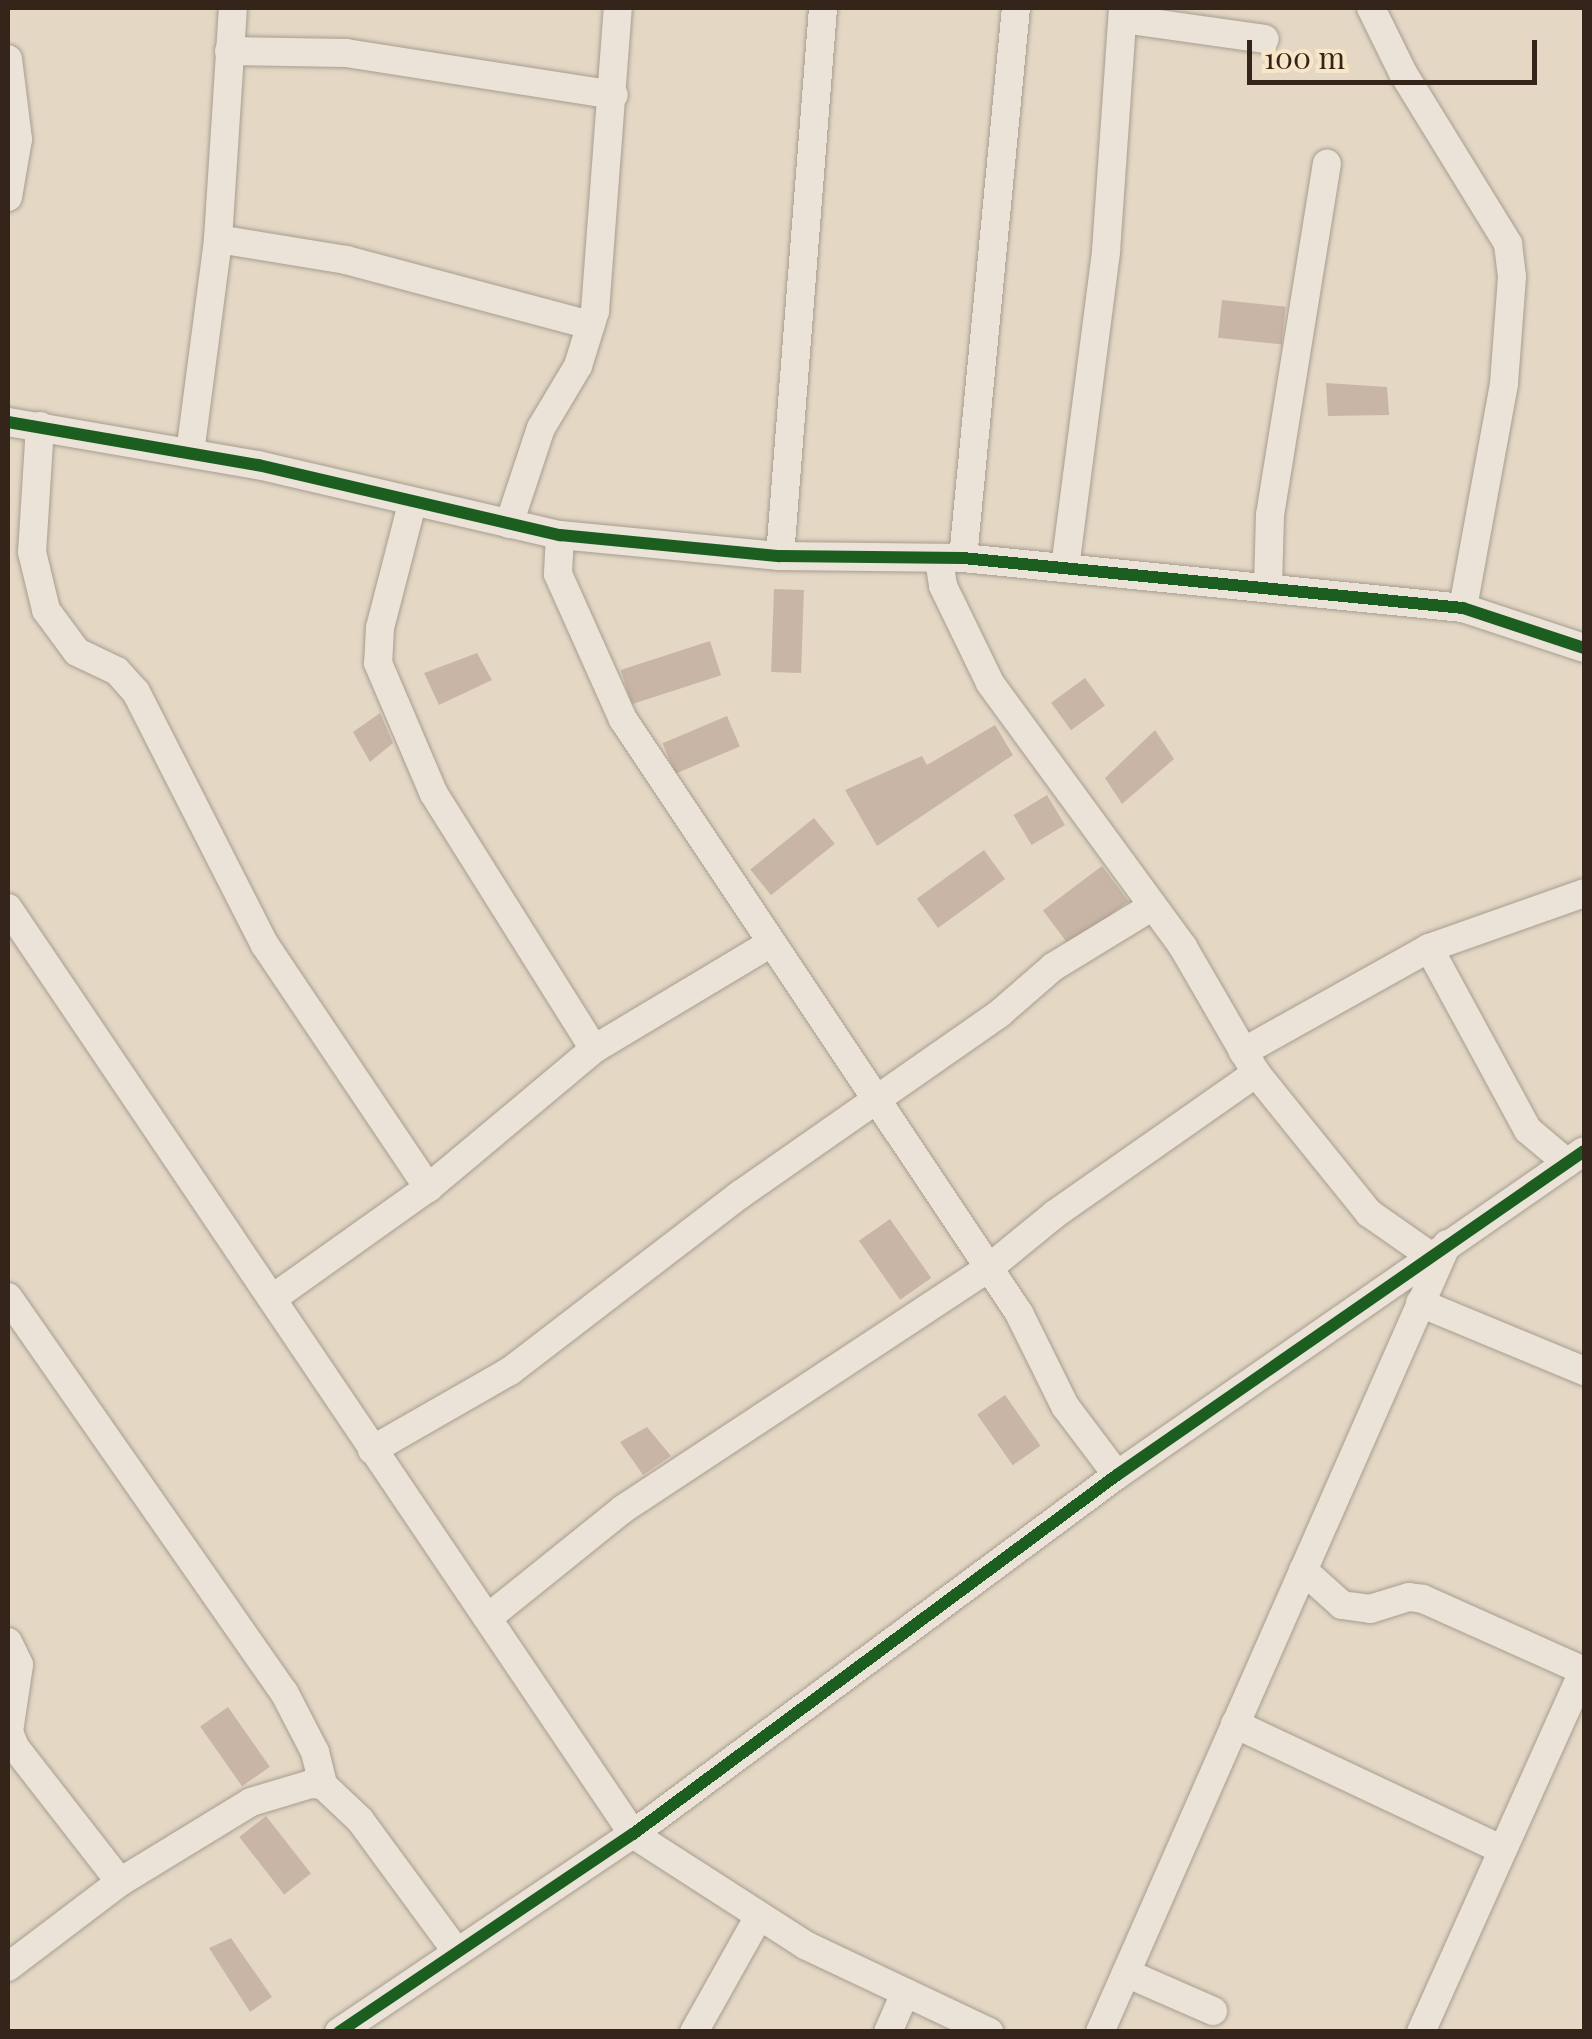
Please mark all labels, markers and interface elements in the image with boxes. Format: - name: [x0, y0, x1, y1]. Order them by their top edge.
- scale bar: [1252, 20, 1542, 82]
- text: 100 m: [1264, 37, 1345, 77]

